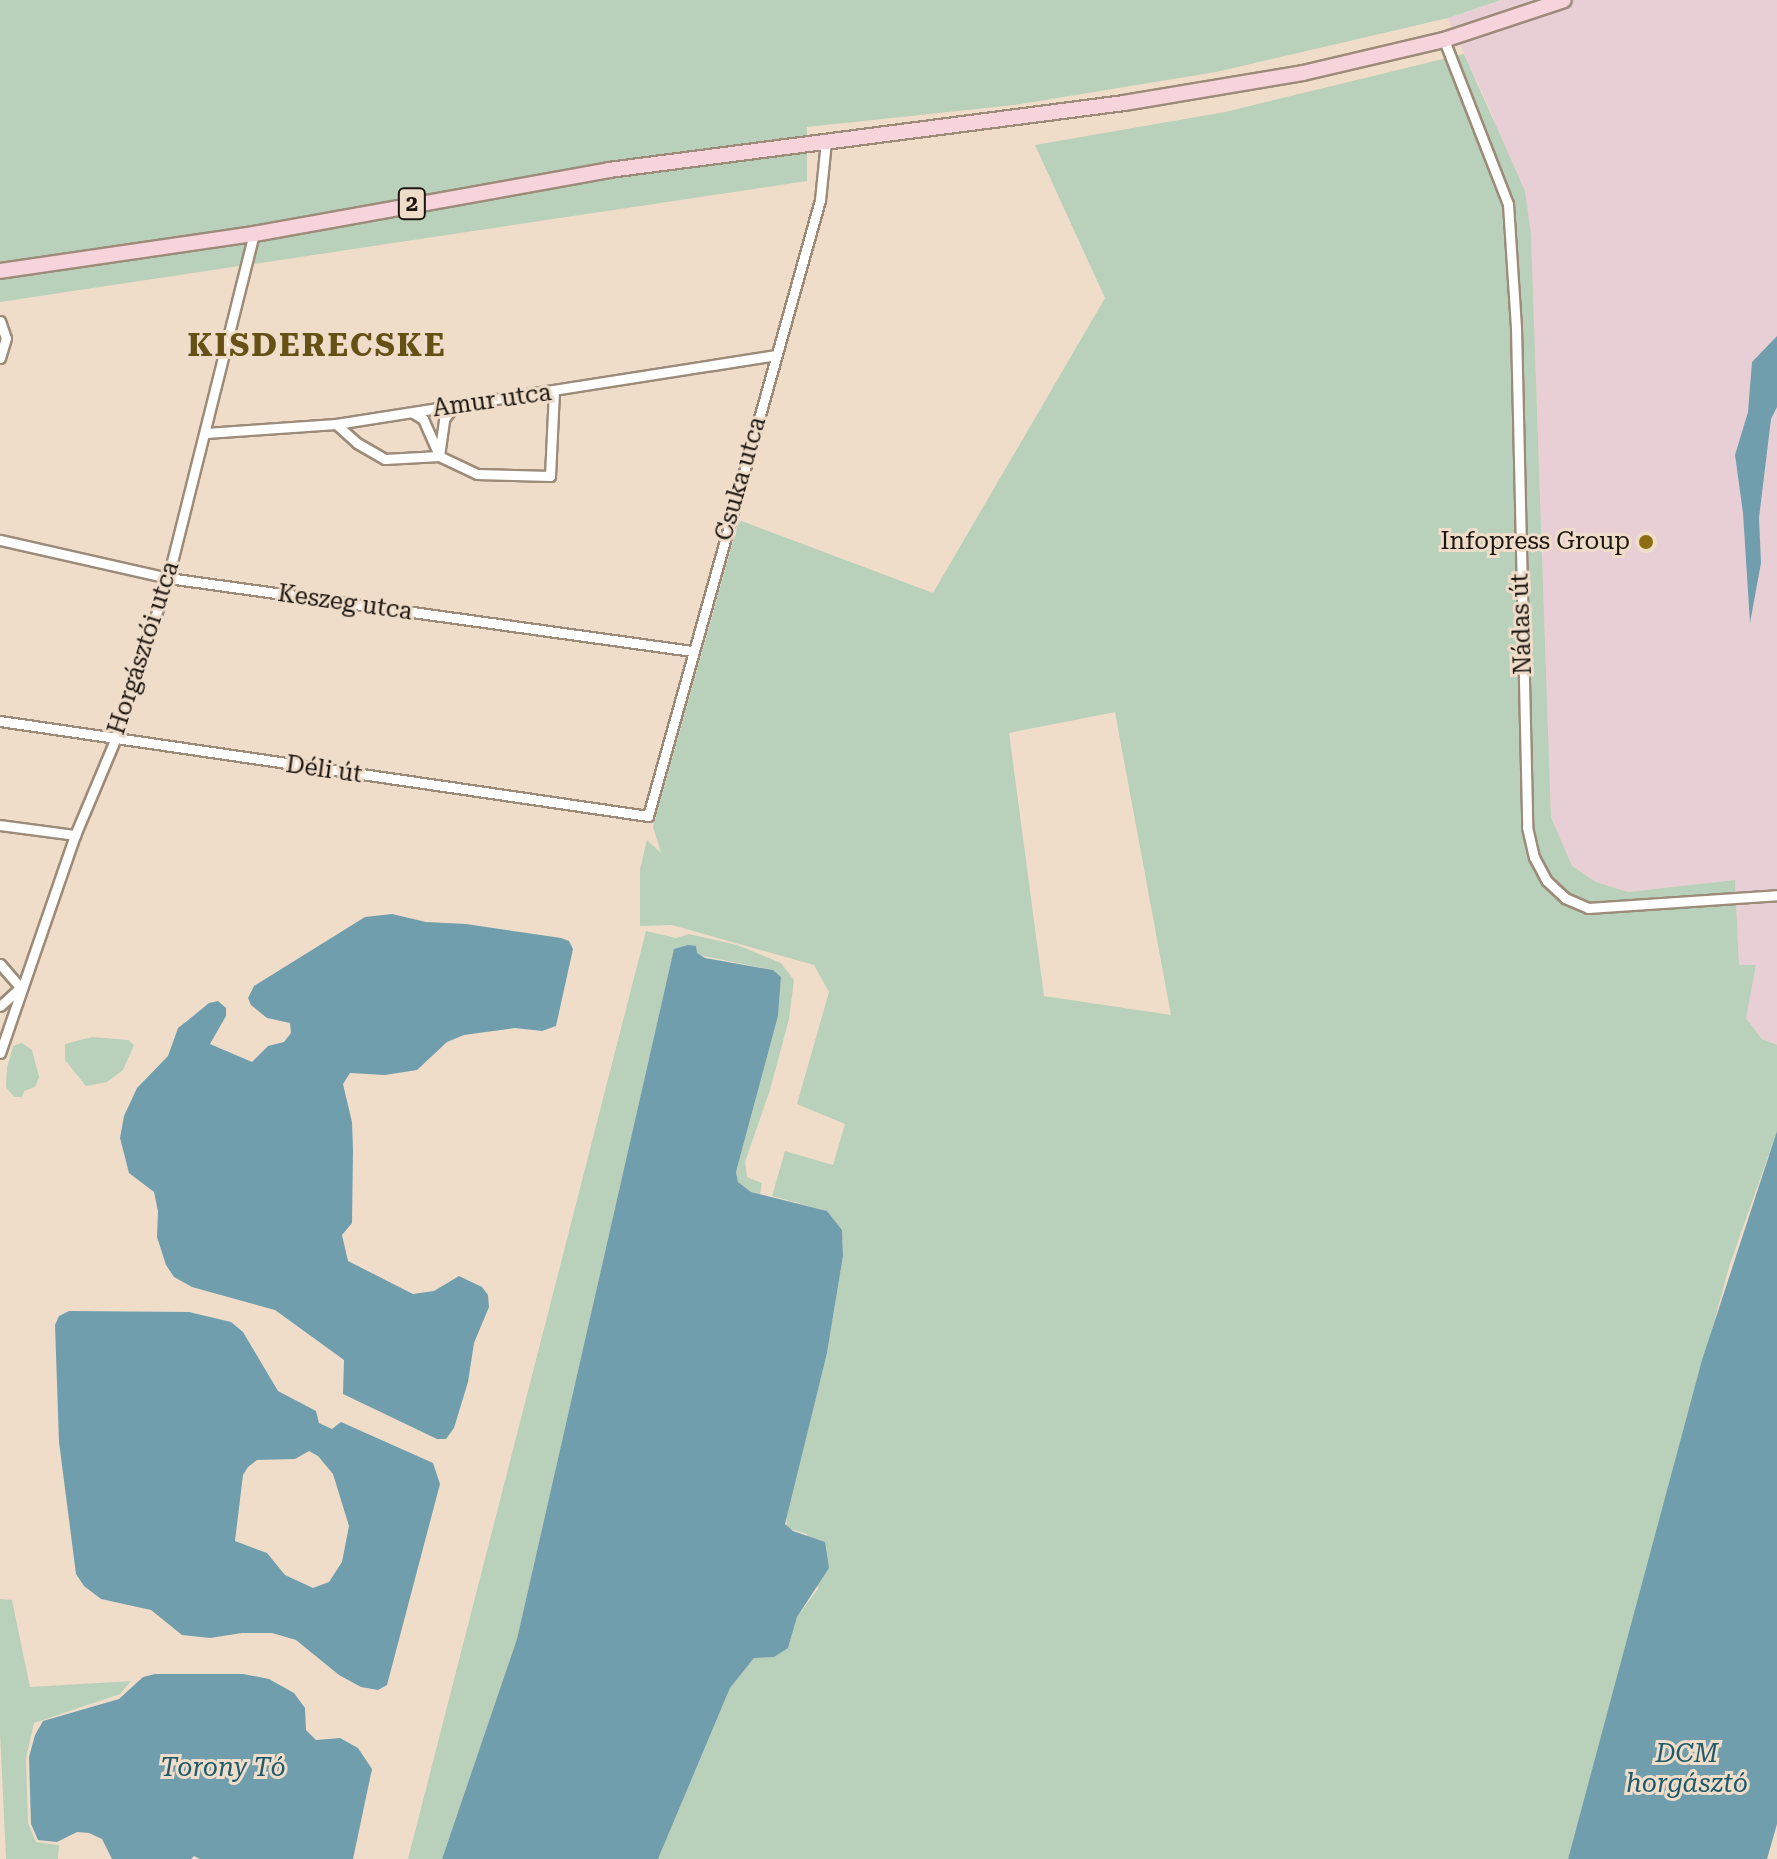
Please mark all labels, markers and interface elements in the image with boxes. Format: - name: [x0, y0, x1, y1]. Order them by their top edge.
- road number: 2: [396, 186, 428, 222]
- district label: KISDERECSKE: [187, 326, 447, 364]
- street label: Amur utca: [431, 378, 553, 424]
- street label: Csuka utca: [710, 414, 772, 544]
- place label: Infopress Group: [1440, 528, 1630, 556]
- marker: Infopress Group: [1637, 533, 1655, 551]
- street label: Horgásztói utca: [102, 558, 186, 738]
- street label: Nádas út: [1506, 573, 1538, 675]
- street label: Keszeg utca: [276, 579, 414, 627]
- street label: Déli út: [284, 750, 364, 790]
- water label: DCM horgásztó: [1626, 1738, 1748, 1800]
- water label: Torony Tó: [160, 1752, 286, 1784]

